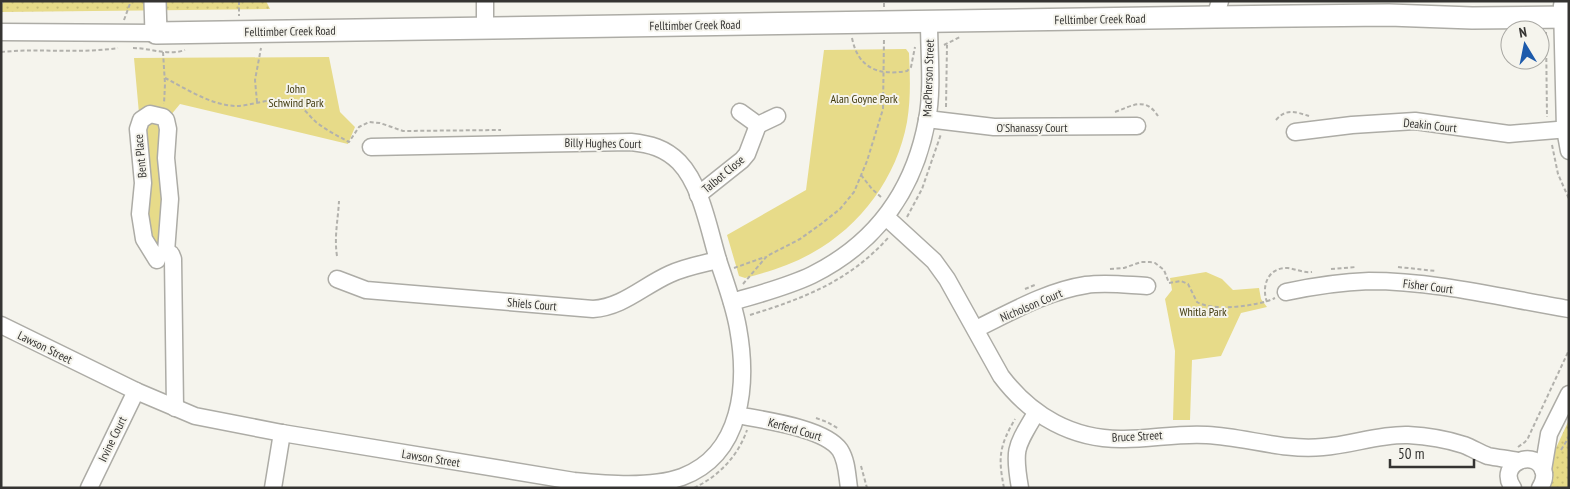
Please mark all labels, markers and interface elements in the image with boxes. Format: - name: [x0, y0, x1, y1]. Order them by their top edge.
- street label: Felltimber Creek Road: [1054, 11, 1146, 27]
- street label: Felltimber Creek Road: [649, 17, 741, 33]
- north arrow: [1500, 20, 1550, 70]
- street label: Felltimber Creek Road: [244, 23, 336, 39]
- text: N: [1517, 23, 1528, 42]
- street label: MacPherson Street: [919, 38, 937, 117]
- park label: John Schwind Park: [268, 81, 324, 110]
- park label: Alan Goyne Park: [830, 91, 898, 106]
- street label: Deakin Court: [1403, 115, 1458, 135]
- street label: O'Shanassy Court: [997, 120, 1068, 135]
- street label: Bent Place: [131, 134, 149, 178]
- street label: Billy Hughes Court: [565, 135, 642, 151]
- street label: Talbot Close: [699, 152, 747, 196]
- street label: Fisher Court: [1402, 276, 1454, 297]
- street label: Nicholson Court: [998, 285, 1065, 325]
- street label: Shiels Court: [507, 294, 558, 314]
- park label: Whitla Park: [1179, 304, 1227, 319]
- street label: Lawson Street: [15, 327, 75, 367]
- street label: Irvine Court: [95, 413, 130, 464]
- street label: Kerferd Court: [766, 414, 824, 444]
- street label: Bruce Street: [1111, 427, 1163, 445]
- scale bar: [1390, 436, 1474, 468]
- text: 50 m: [1398, 444, 1424, 463]
- street label: Lawson Street: [401, 446, 462, 470]

